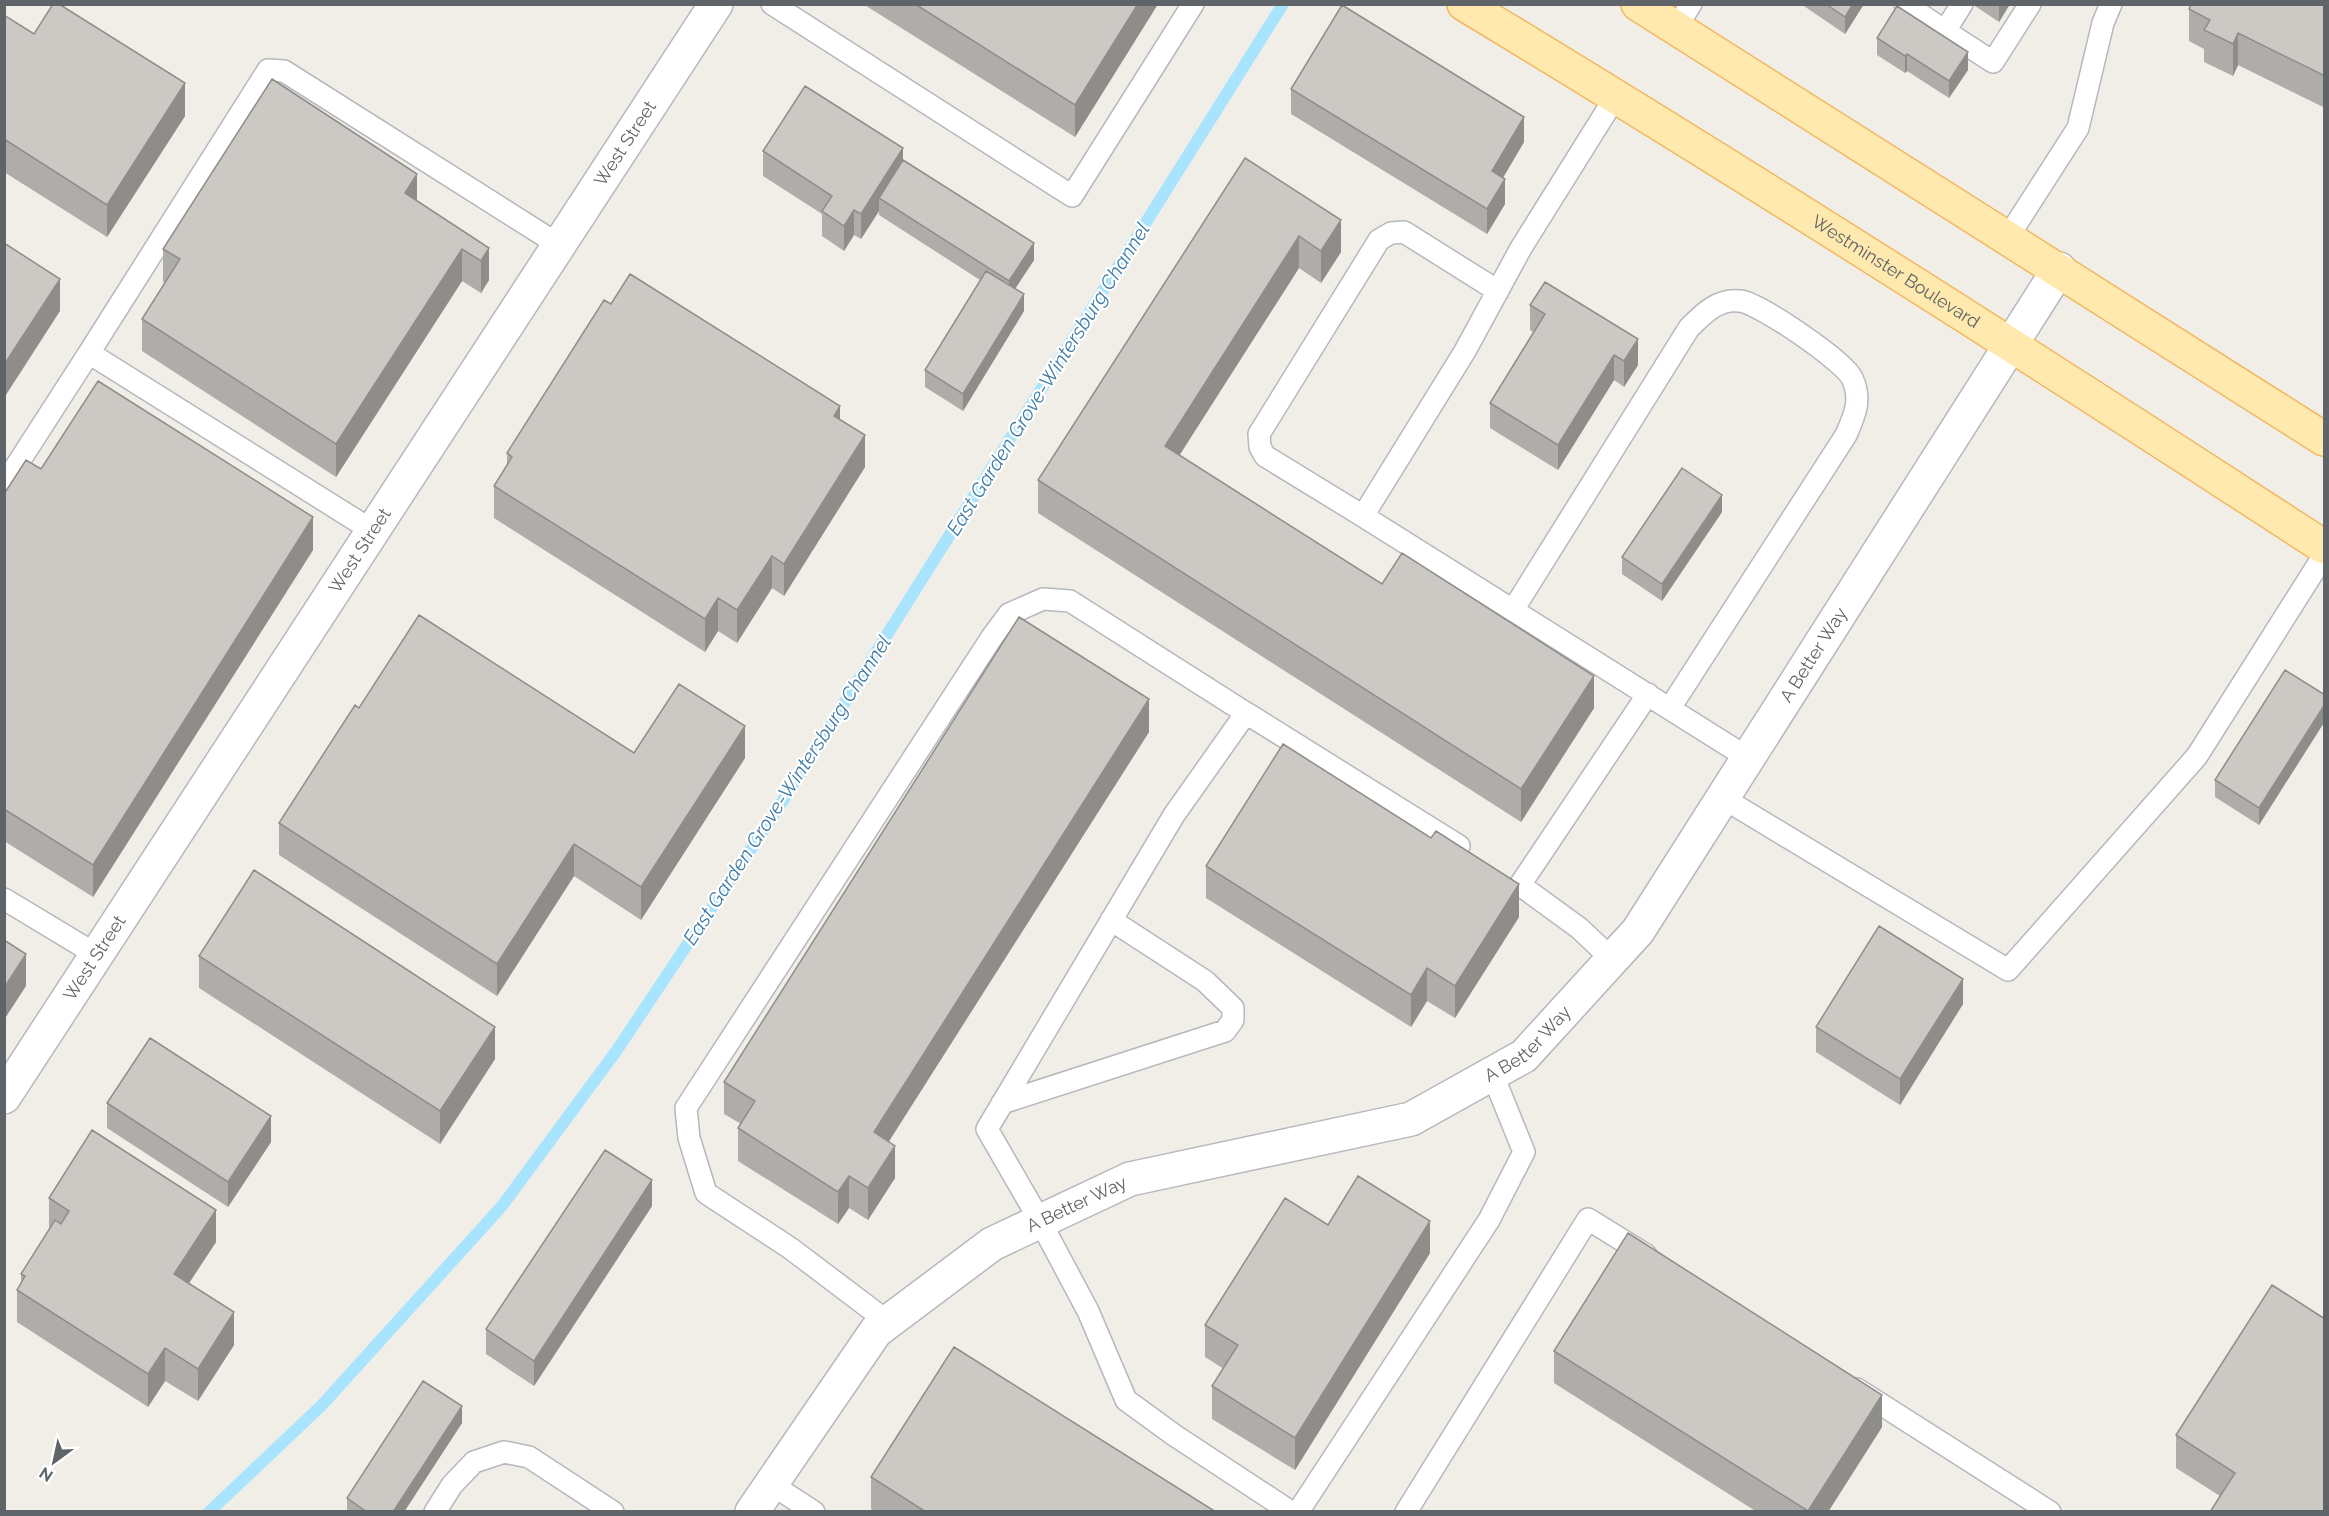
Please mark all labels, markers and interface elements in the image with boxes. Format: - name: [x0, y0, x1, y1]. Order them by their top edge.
- street label: West Street: [589, 97, 660, 190]
- street label: Westminster Boulevard: [1808, 210, 1984, 332]
- water label: East Garden Grove-Wintersburg Channel: [941, 218, 1155, 540]
- street label: West Street: [324, 504, 395, 597]
- street label: A Better Way: [1775, 603, 1851, 706]
- water label: East Garden Grove-Wintersburg Channel: [678, 631, 896, 949]
- street label: West Street: [59, 911, 130, 1004]
- street label: A Better Way: [1480, 1001, 1575, 1086]
- street label: A Better Way: [1023, 1171, 1130, 1236]
- north arrow: [24, 1432, 84, 1492]
- text: N: [36, 1463, 56, 1485]

